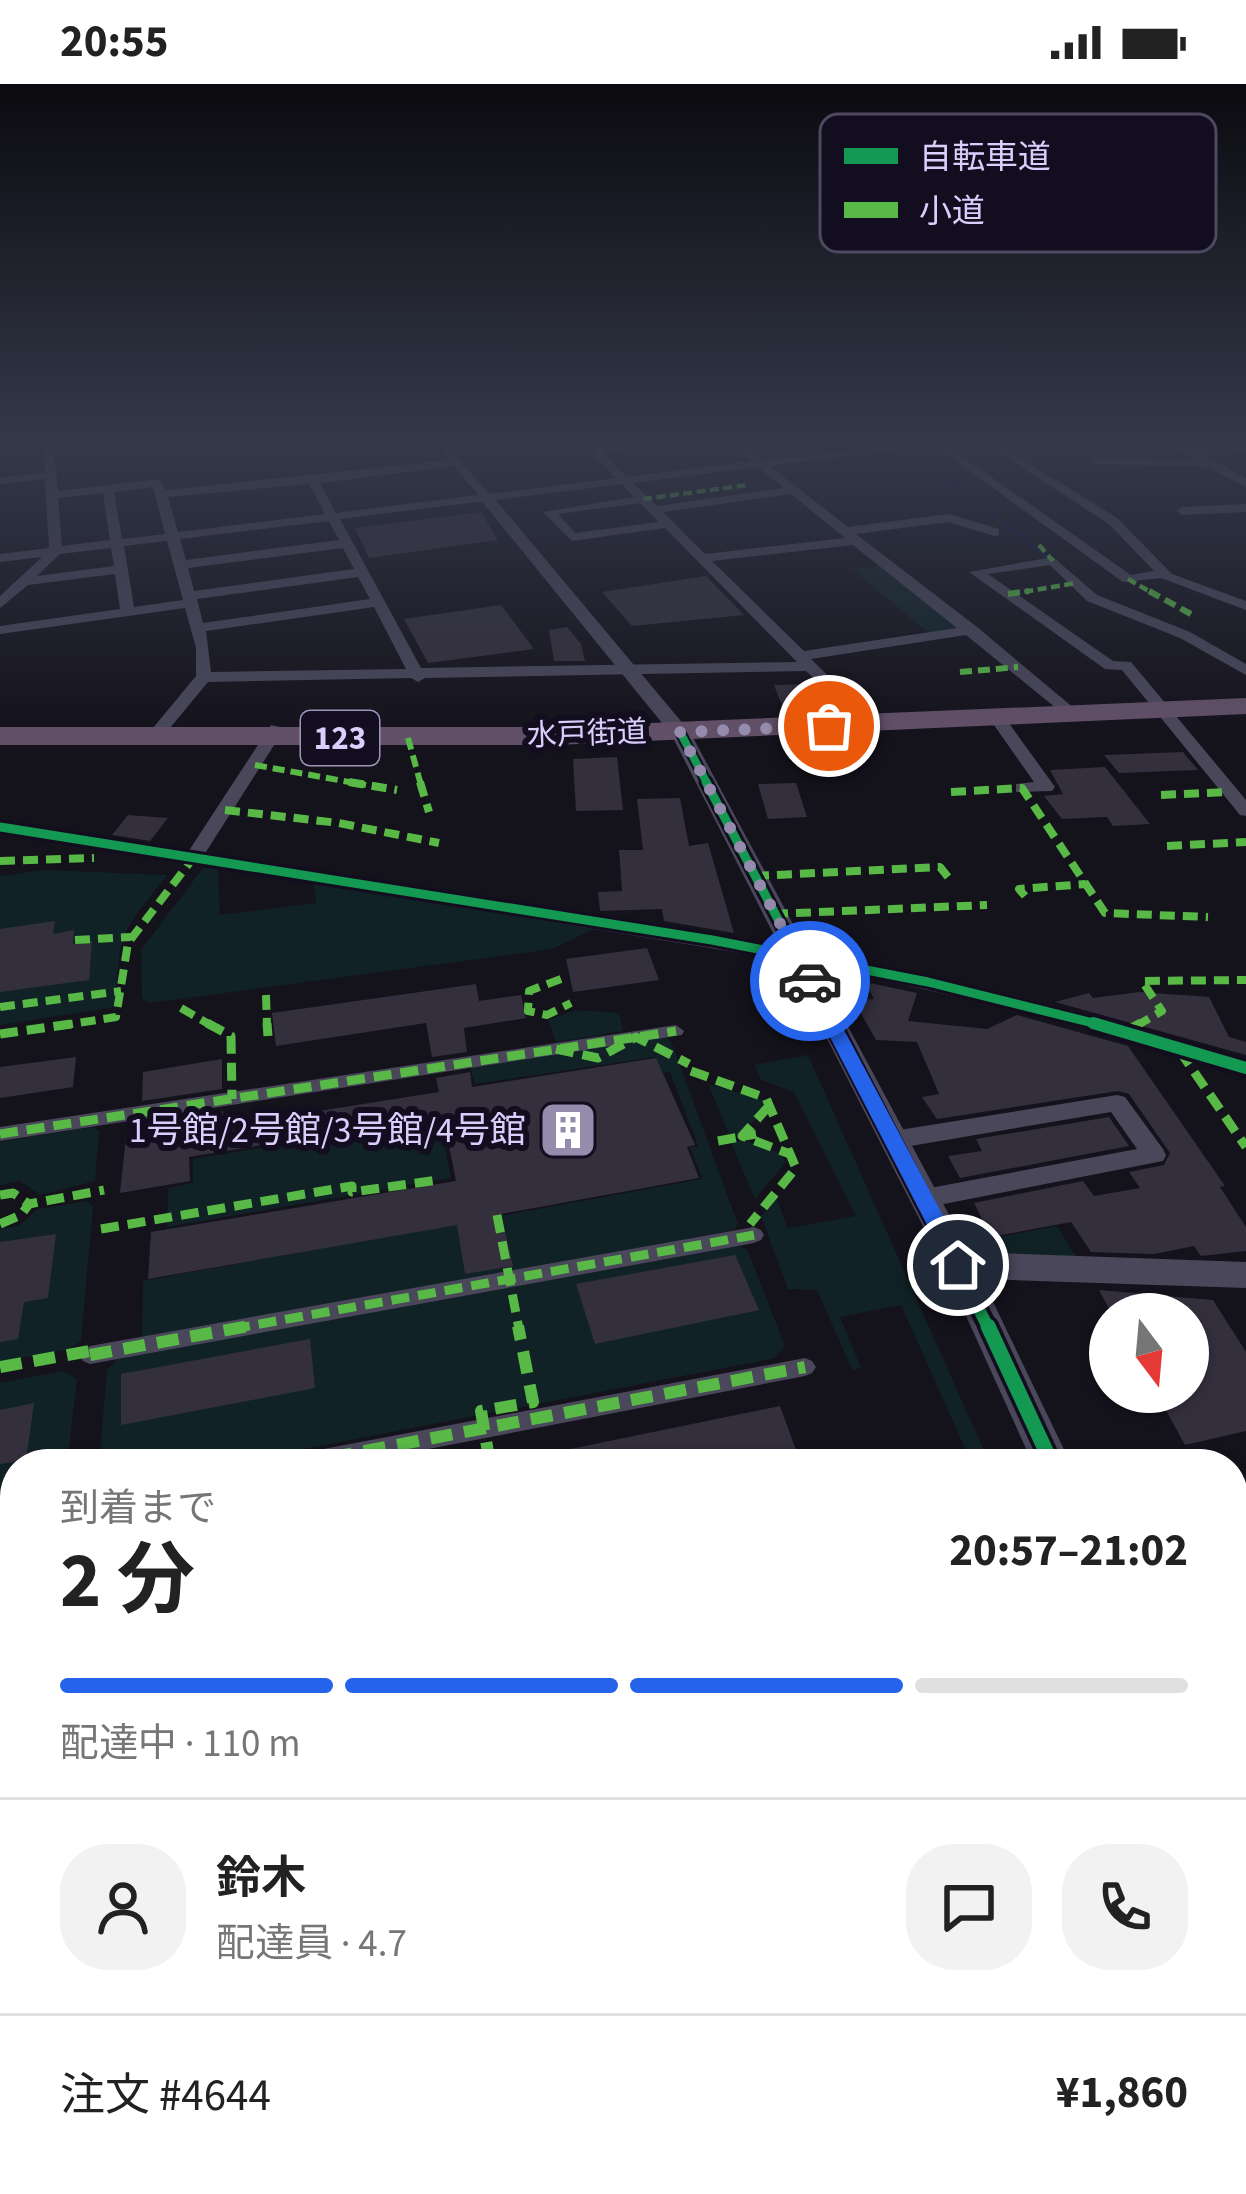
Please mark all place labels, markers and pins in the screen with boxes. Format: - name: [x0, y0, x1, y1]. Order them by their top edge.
- pin: [778, 675, 880, 777]
- building icon: 1号館/2号館/3号館/4号館: [537, 1099, 599, 1161]
- place label: 1号館/2号館/3号館/4号館: [129, 1105, 526, 1156]
- pin: [907, 1214, 1009, 1316]

